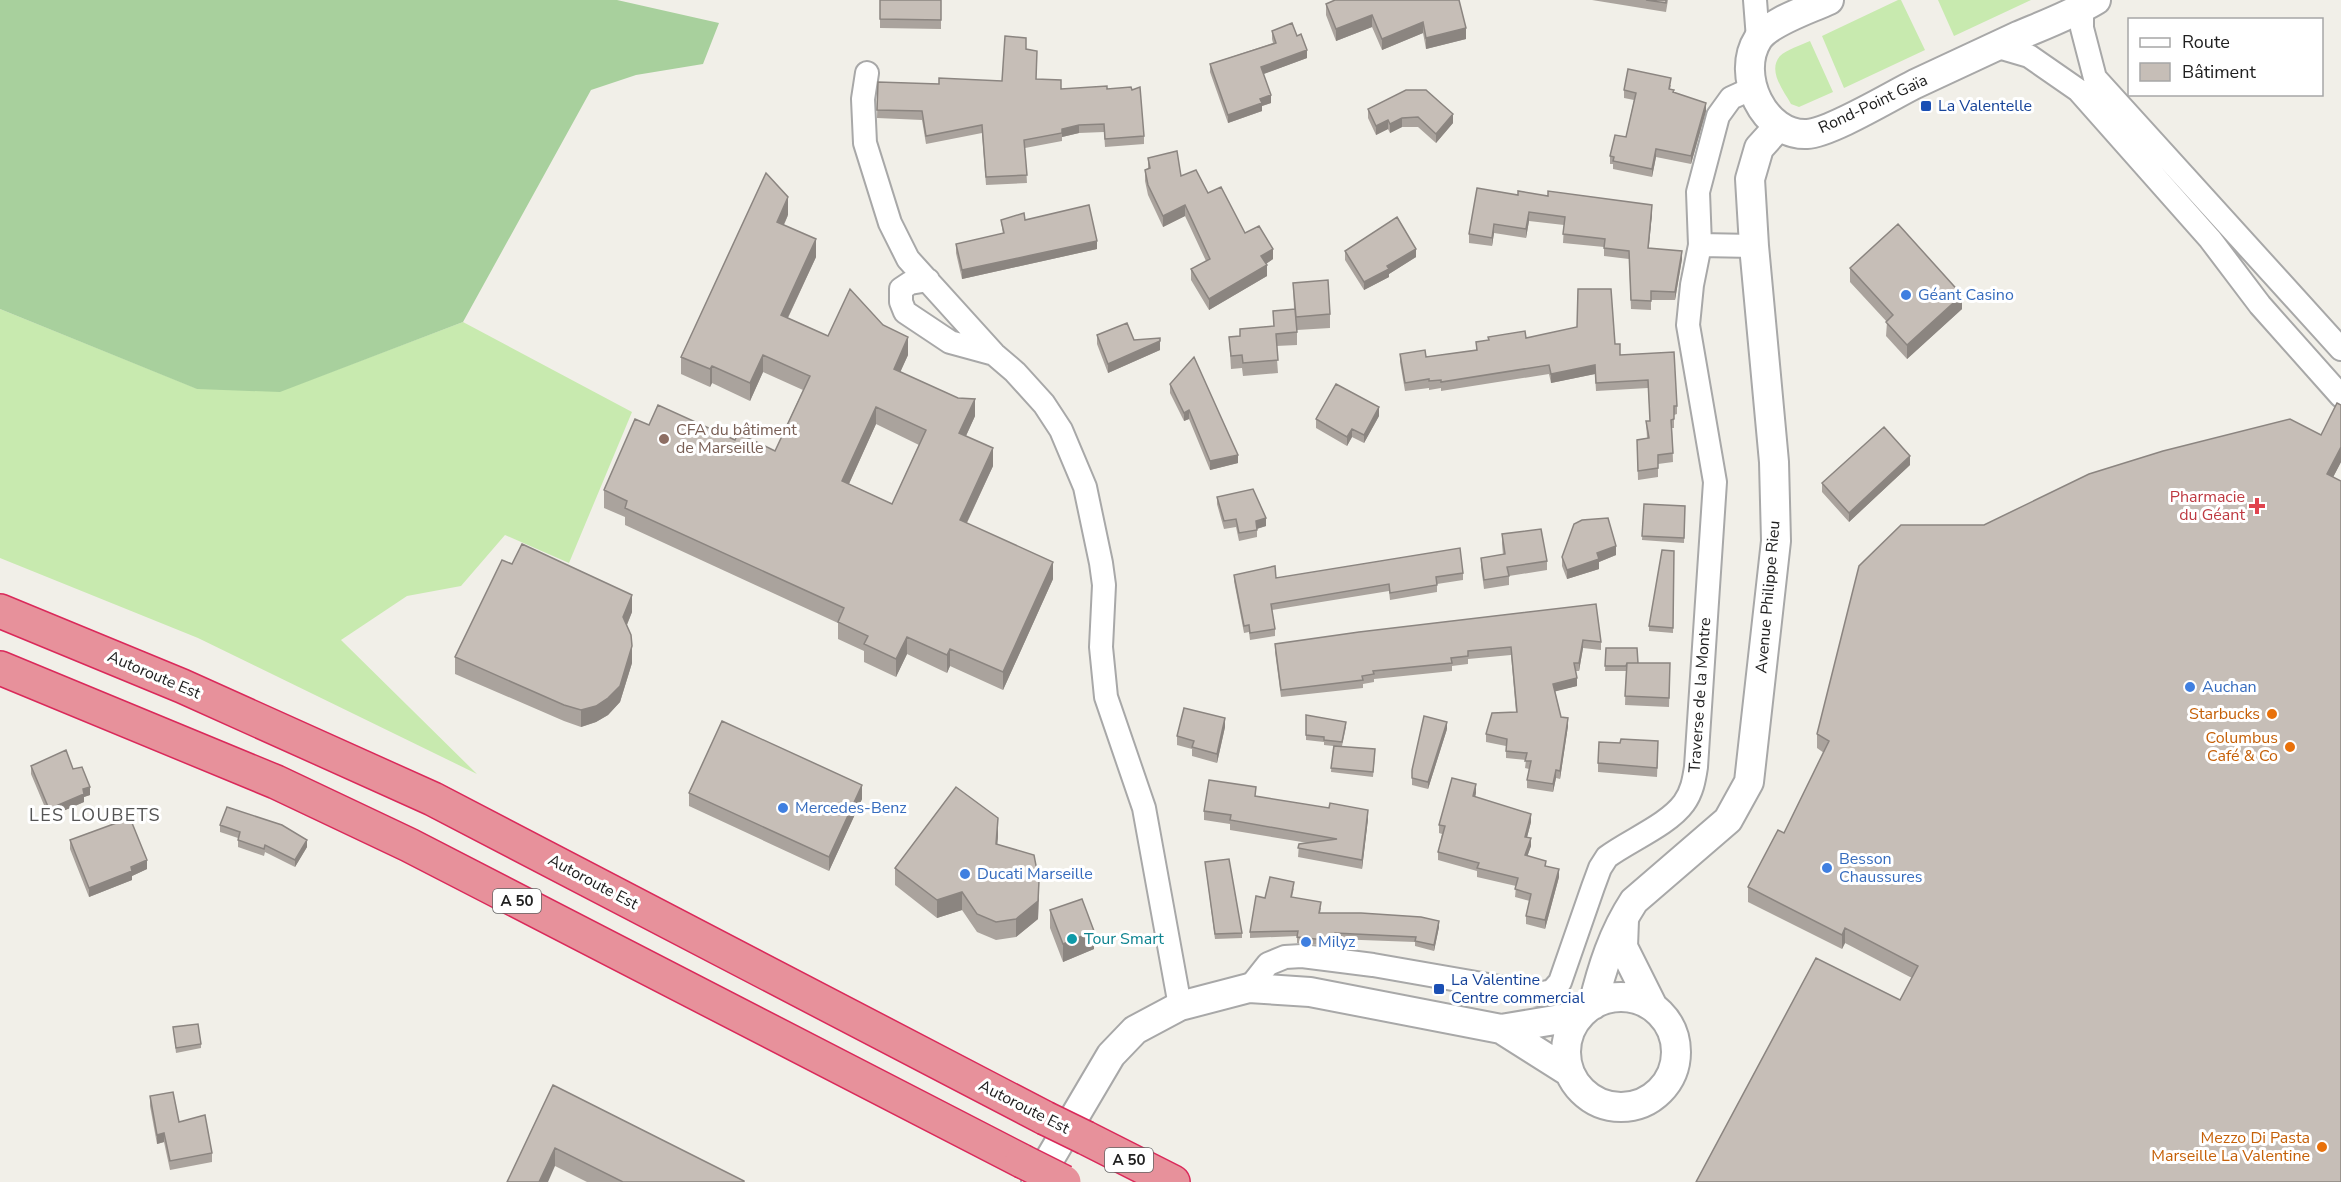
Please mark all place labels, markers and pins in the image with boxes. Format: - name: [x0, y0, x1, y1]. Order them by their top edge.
- place label: La Valentelle: [1938, 95, 2032, 117]
- marker: La Valentelle: [1919, 99, 1933, 113]
- place label: Géant Casino: [1918, 284, 2014, 306]
- marker: Géant Casino: [1899, 288, 1913, 302]
- place label: CFA du bâtiment de Marseille: [676, 419, 797, 459]
- marker: CFA du bâtiment de Marseille: [657, 432, 671, 446]
- place label: Pharmacie du Géant: [2170, 486, 2245, 526]
- marker: Pharmacie du Géant: [2250, 499, 2264, 513]
- place label: Auchan: [2202, 676, 2257, 698]
- marker: Auchan: [2183, 680, 2197, 694]
- place label: Starbucks: [2189, 703, 2260, 725]
- marker: Starbucks: [2265, 707, 2279, 721]
- place label: Columbus Café & Co: [2205, 727, 2278, 767]
- marker: Columbus Café & Co: [2283, 740, 2297, 754]
- place label: Mercedes-Benz: [795, 797, 907, 819]
- marker: Mercedes-Benz: [776, 801, 790, 815]
- place label: Besson Chaussures: [1839, 848, 1923, 888]
- marker: Besson Chaussures: [1820, 861, 1834, 875]
- place label: Ducati Marseille: [977, 863, 1093, 885]
- marker: Ducati Marseille: [958, 867, 972, 881]
- place label: Tour Smart: [1084, 928, 1164, 950]
- place label: Milyz: [1318, 931, 1355, 953]
- marker: Tour Smart: [1065, 932, 1079, 946]
- marker: Milyz: [1299, 935, 1313, 949]
- place label: La Valentine Centre commercial: [1451, 969, 1585, 1009]
- marker: La Valentine Centre commercial: [1432, 982, 1446, 996]
- place label: Mezzo Di Pasta Marseille La Valentine: [2151, 1127, 2310, 1167]
- marker: Mezzo Di Pasta Marseille La Valentine: [2315, 1140, 2329, 1154]

